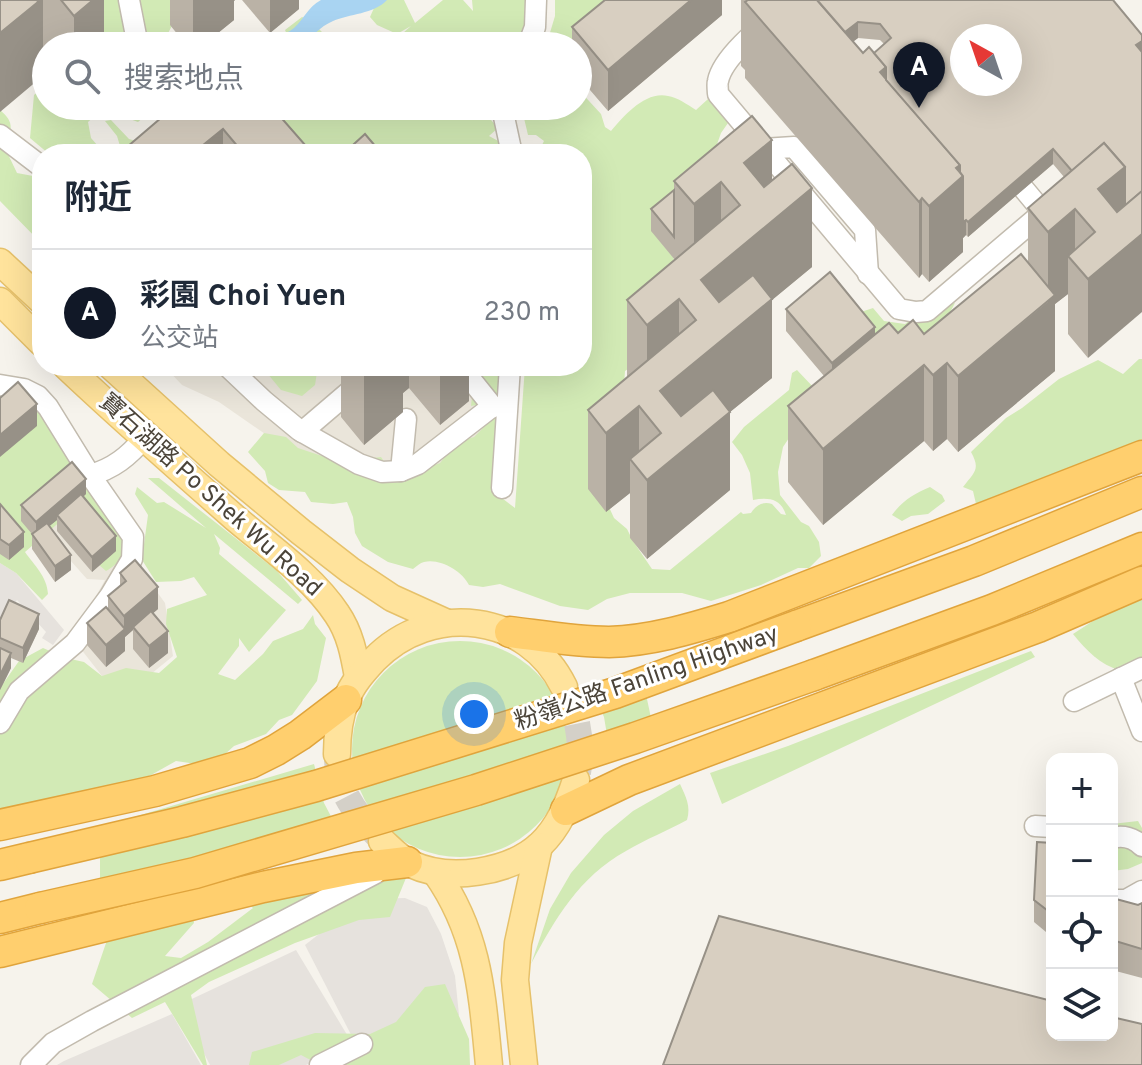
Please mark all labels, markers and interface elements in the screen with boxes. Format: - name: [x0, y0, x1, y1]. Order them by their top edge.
- north arrow: [950, 24, 1022, 96]
- search box: [32, 32, 592, 120]
- pin: A: [893, 42, 945, 108]
- icon: search: [60, 54, 104, 98]
- text: 搜索地点: [124, 62, 244, 99]
- text: 附近: [64, 179, 132, 222]
- text: 彩園 Choi Yuen: [140, 279, 346, 316]
- text: A: [81, 297, 99, 330]
- text: 230 m: [484, 297, 560, 330]
- text: 公交站: [140, 323, 218, 356]
- street label: 寶石湖路 Po Shek Wu Road: [92, 388, 328, 604]
- street label: 粉嶺公路 Fanling Highway: [511, 620, 783, 738]
- your location: [454, 694, 494, 734]
- map controls: [1046, 753, 1118, 1041]
- button: +: [1046, 753, 1118, 825]
- button: −: [1046, 825, 1118, 897]
- button: locate: [1046, 897, 1118, 969]
- button: layers: [1046, 969, 1118, 1041]

